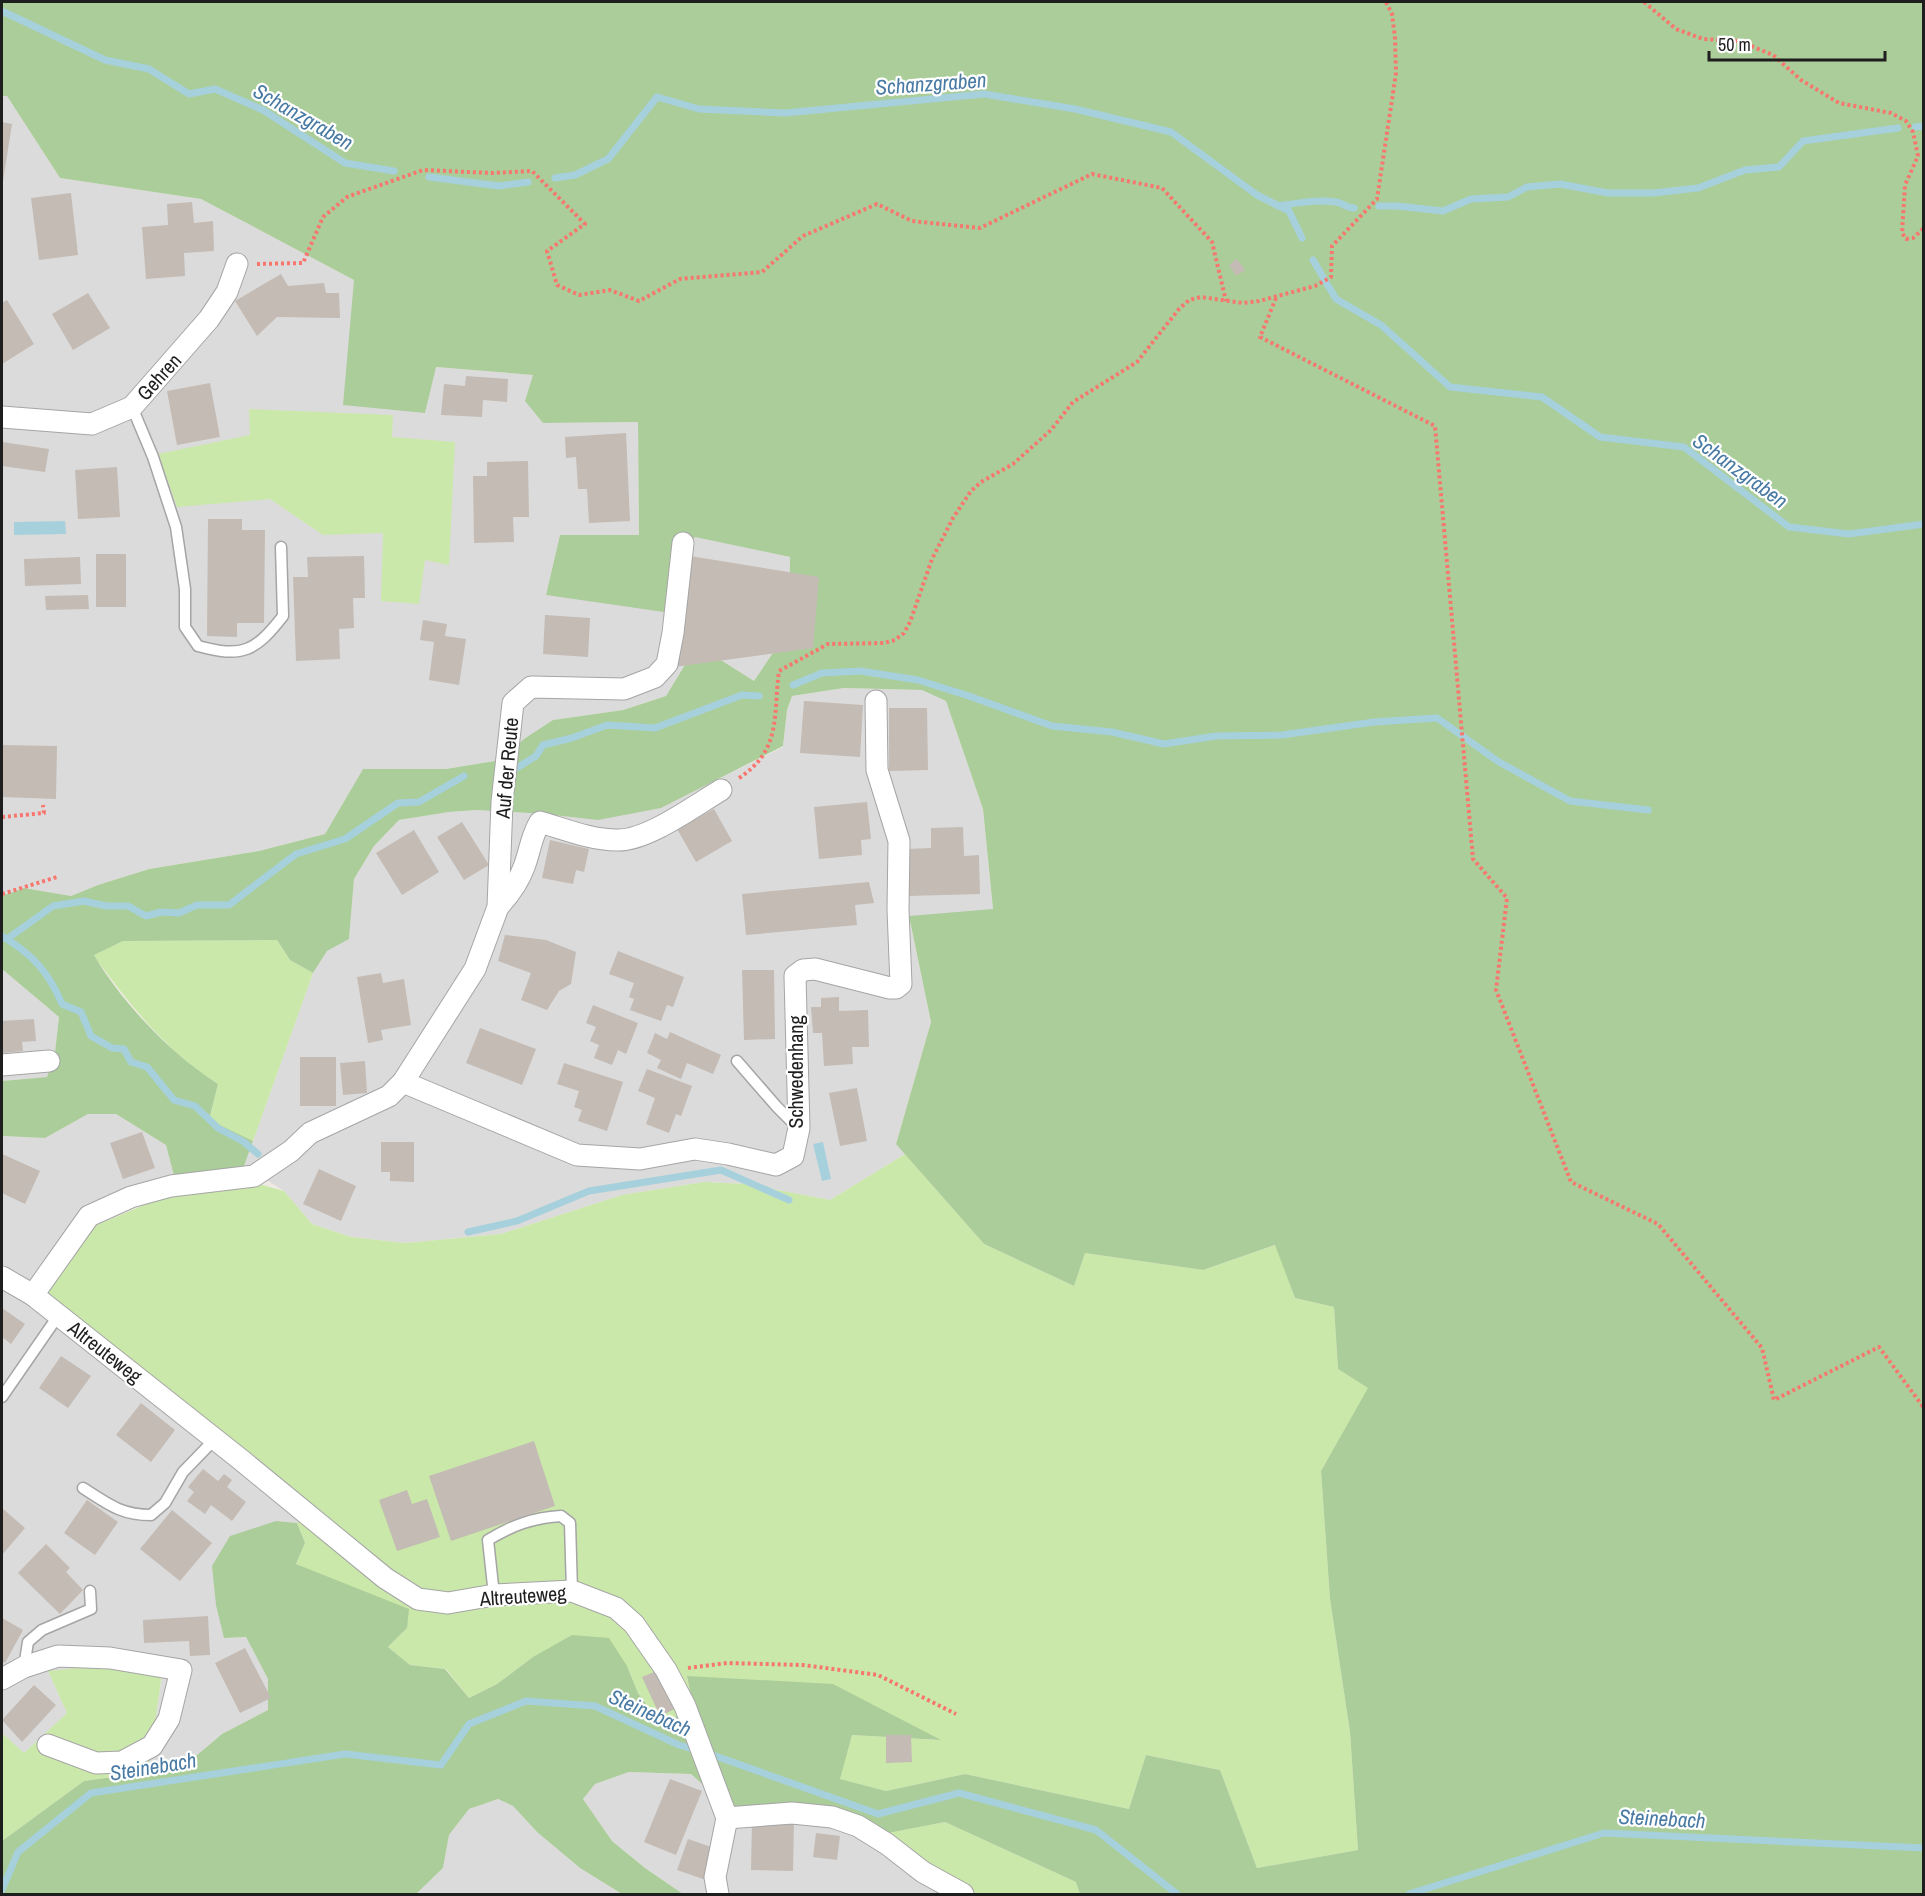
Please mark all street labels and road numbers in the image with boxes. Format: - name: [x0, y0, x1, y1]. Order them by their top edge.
- street label: Gehren: [130, 347, 187, 406]
- street label: Auf der Reute: [489, 716, 524, 821]
- street label: Schwedenhang: [782, 1015, 809, 1129]
- street label: Altreuteweg: [62, 1314, 148, 1389]
- street label: Altreuteweg: [478, 1579, 567, 1612]

